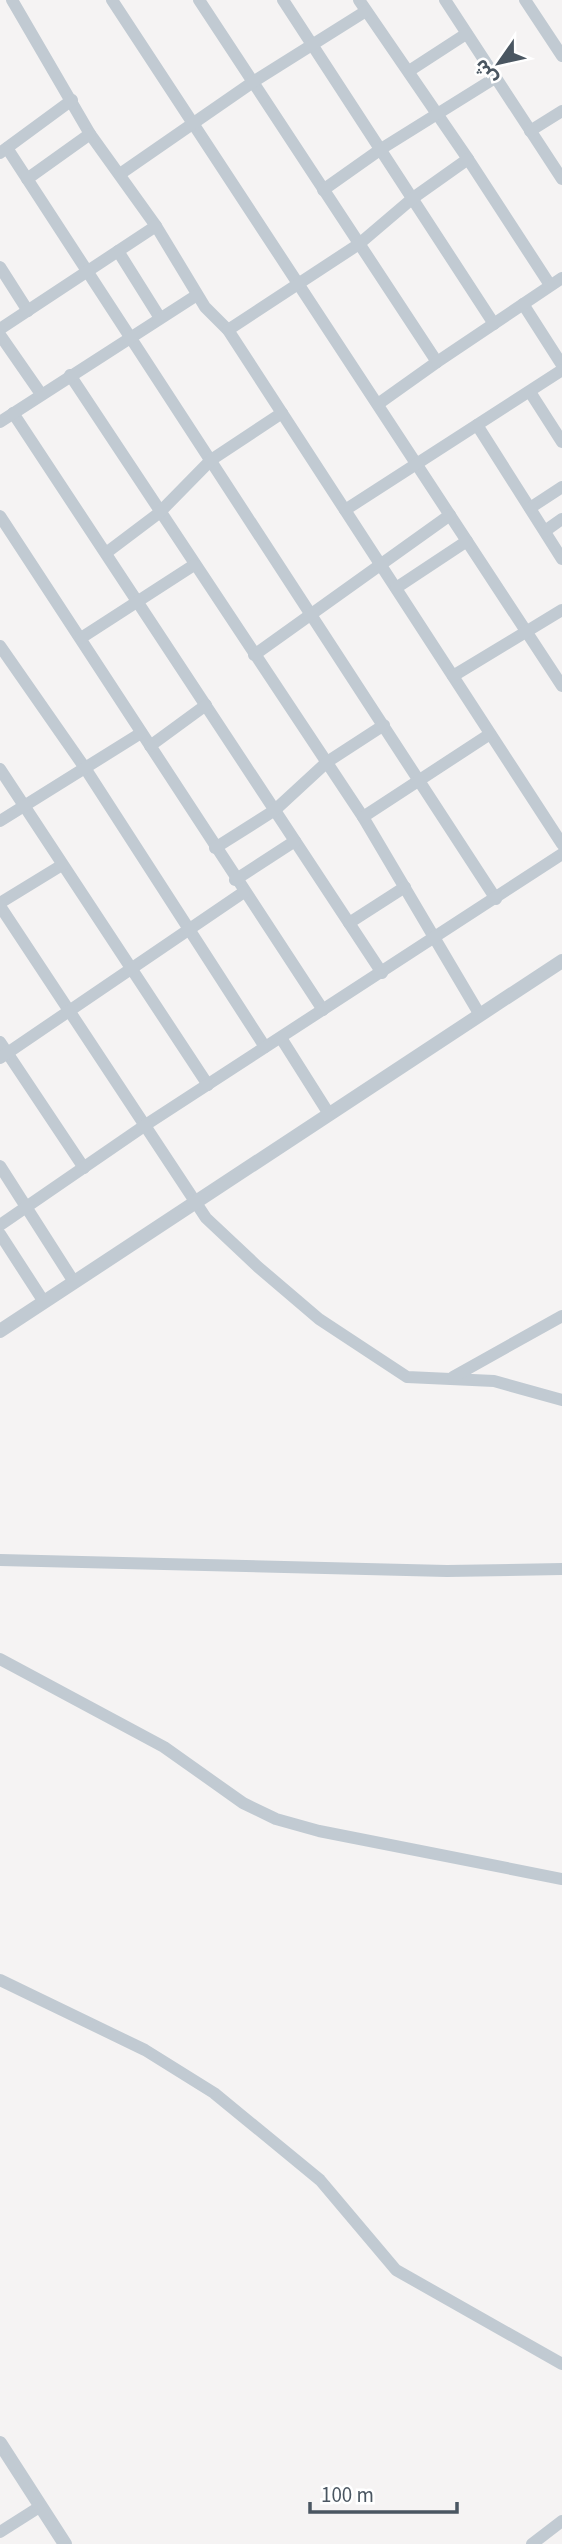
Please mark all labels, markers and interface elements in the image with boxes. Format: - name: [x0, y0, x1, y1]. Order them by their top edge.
- north arrow: [464, 28, 534, 98]
- text: ش: [468, 53, 505, 90]
- scale bar: [310, 2470, 457, 2514]
- text: 100 m: [321, 2480, 374, 2510]

